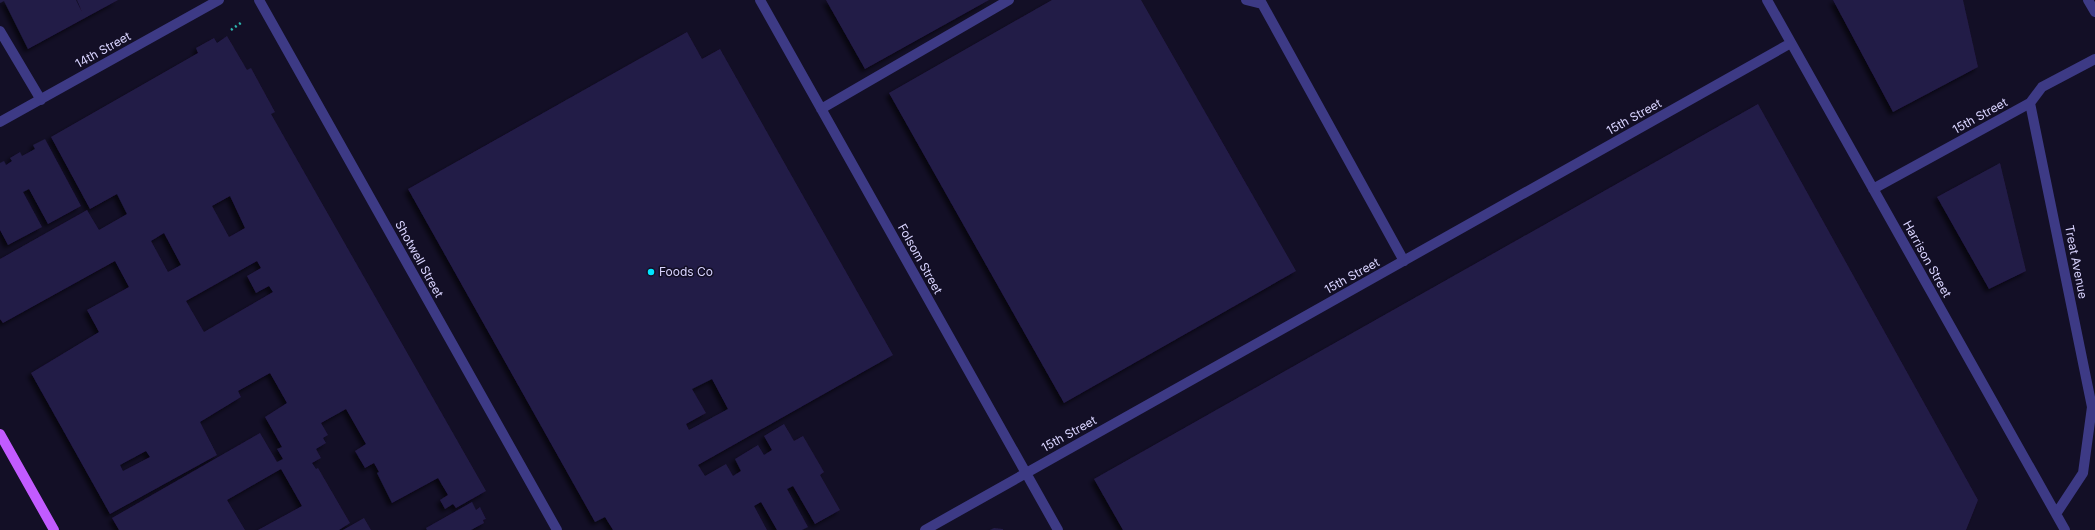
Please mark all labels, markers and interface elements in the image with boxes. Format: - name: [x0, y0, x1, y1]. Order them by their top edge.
- street label: 14th Street: [72, 28, 133, 71]
- street label: 15th Street: [1950, 94, 2010, 137]
- street label: 15th Street: [1604, 95, 1664, 138]
- street label: Shotwell Street: [392, 218, 447, 300]
- street label: Harrison Street: [1900, 218, 1955, 300]
- street label: Folsom Street: [895, 221, 946, 297]
- street label: Treat Avenue: [2062, 224, 2091, 300]
- street label: 15th Street: [1322, 254, 1382, 297]
- place label: Foods Co: [659, 264, 713, 279]
- marker: Foods Co: [646, 267, 656, 277]
- street label: 15th Street: [1039, 412, 1099, 455]

